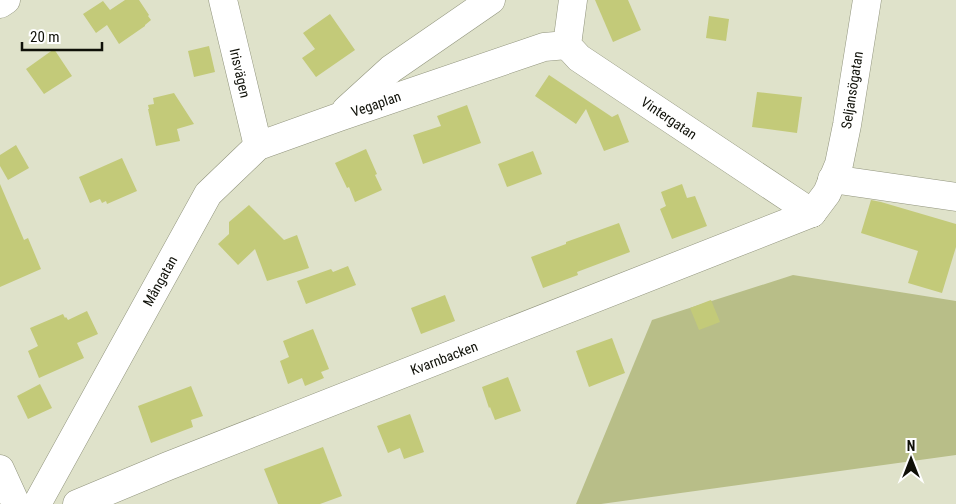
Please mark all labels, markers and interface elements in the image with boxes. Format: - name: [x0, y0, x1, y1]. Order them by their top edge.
- scale bar: [22, 20, 102, 52]
- text: 20 m: [30, 28, 60, 46]
- street label: Irisvägen: [227, 47, 253, 99]
- street label: Seljansögatan: [838, 50, 866, 130]
- street label: Vegaplan: [349, 88, 403, 120]
- street label: Vintergatan: [638, 93, 700, 143]
- street label: Mångatan: [140, 253, 180, 309]
- street label: Kvarnbacken: [408, 338, 480, 378]
- north arrow: [886, 434, 936, 484]
- text: N: [907, 438, 915, 454]

